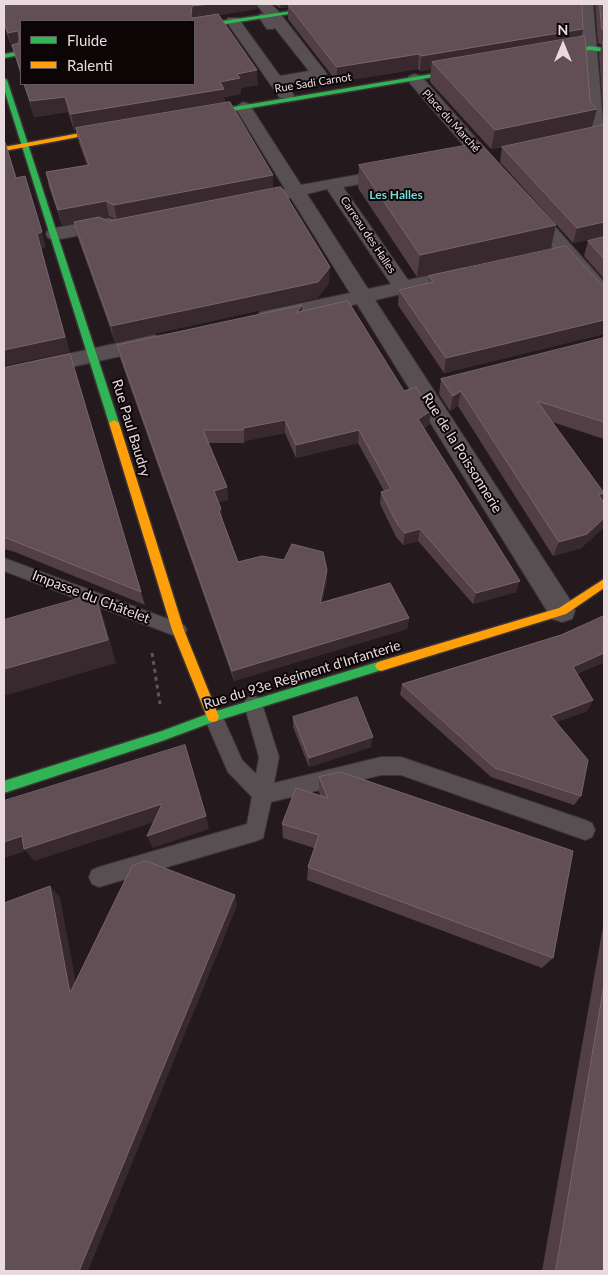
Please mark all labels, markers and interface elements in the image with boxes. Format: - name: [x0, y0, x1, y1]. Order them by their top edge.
- legend: [20, 20, 195, 85]
- north arrow: [538, 20, 588, 70]
- text: N: [558, 21, 568, 38]
- text: Fluide: [67, 31, 107, 49]
- text: Ralenti: [67, 56, 113, 74]
- street label: Rue Sadi Carnot: [274, 70, 352, 96]
- street label: Place du Marché: [419, 87, 483, 155]
- district label: Les Halles: [369, 188, 423, 202]
- street label: Carreau des Halles: [337, 194, 399, 276]
- street label: Rue Paul Baudry: [108, 377, 154, 479]
- street label: Rue de la Poissonnerie: [418, 390, 506, 516]
- street label: Impasse du Châtelet: [30, 567, 152, 627]
- street label: Rue du 93e Régiment d'Infanterie: [201, 637, 403, 713]

